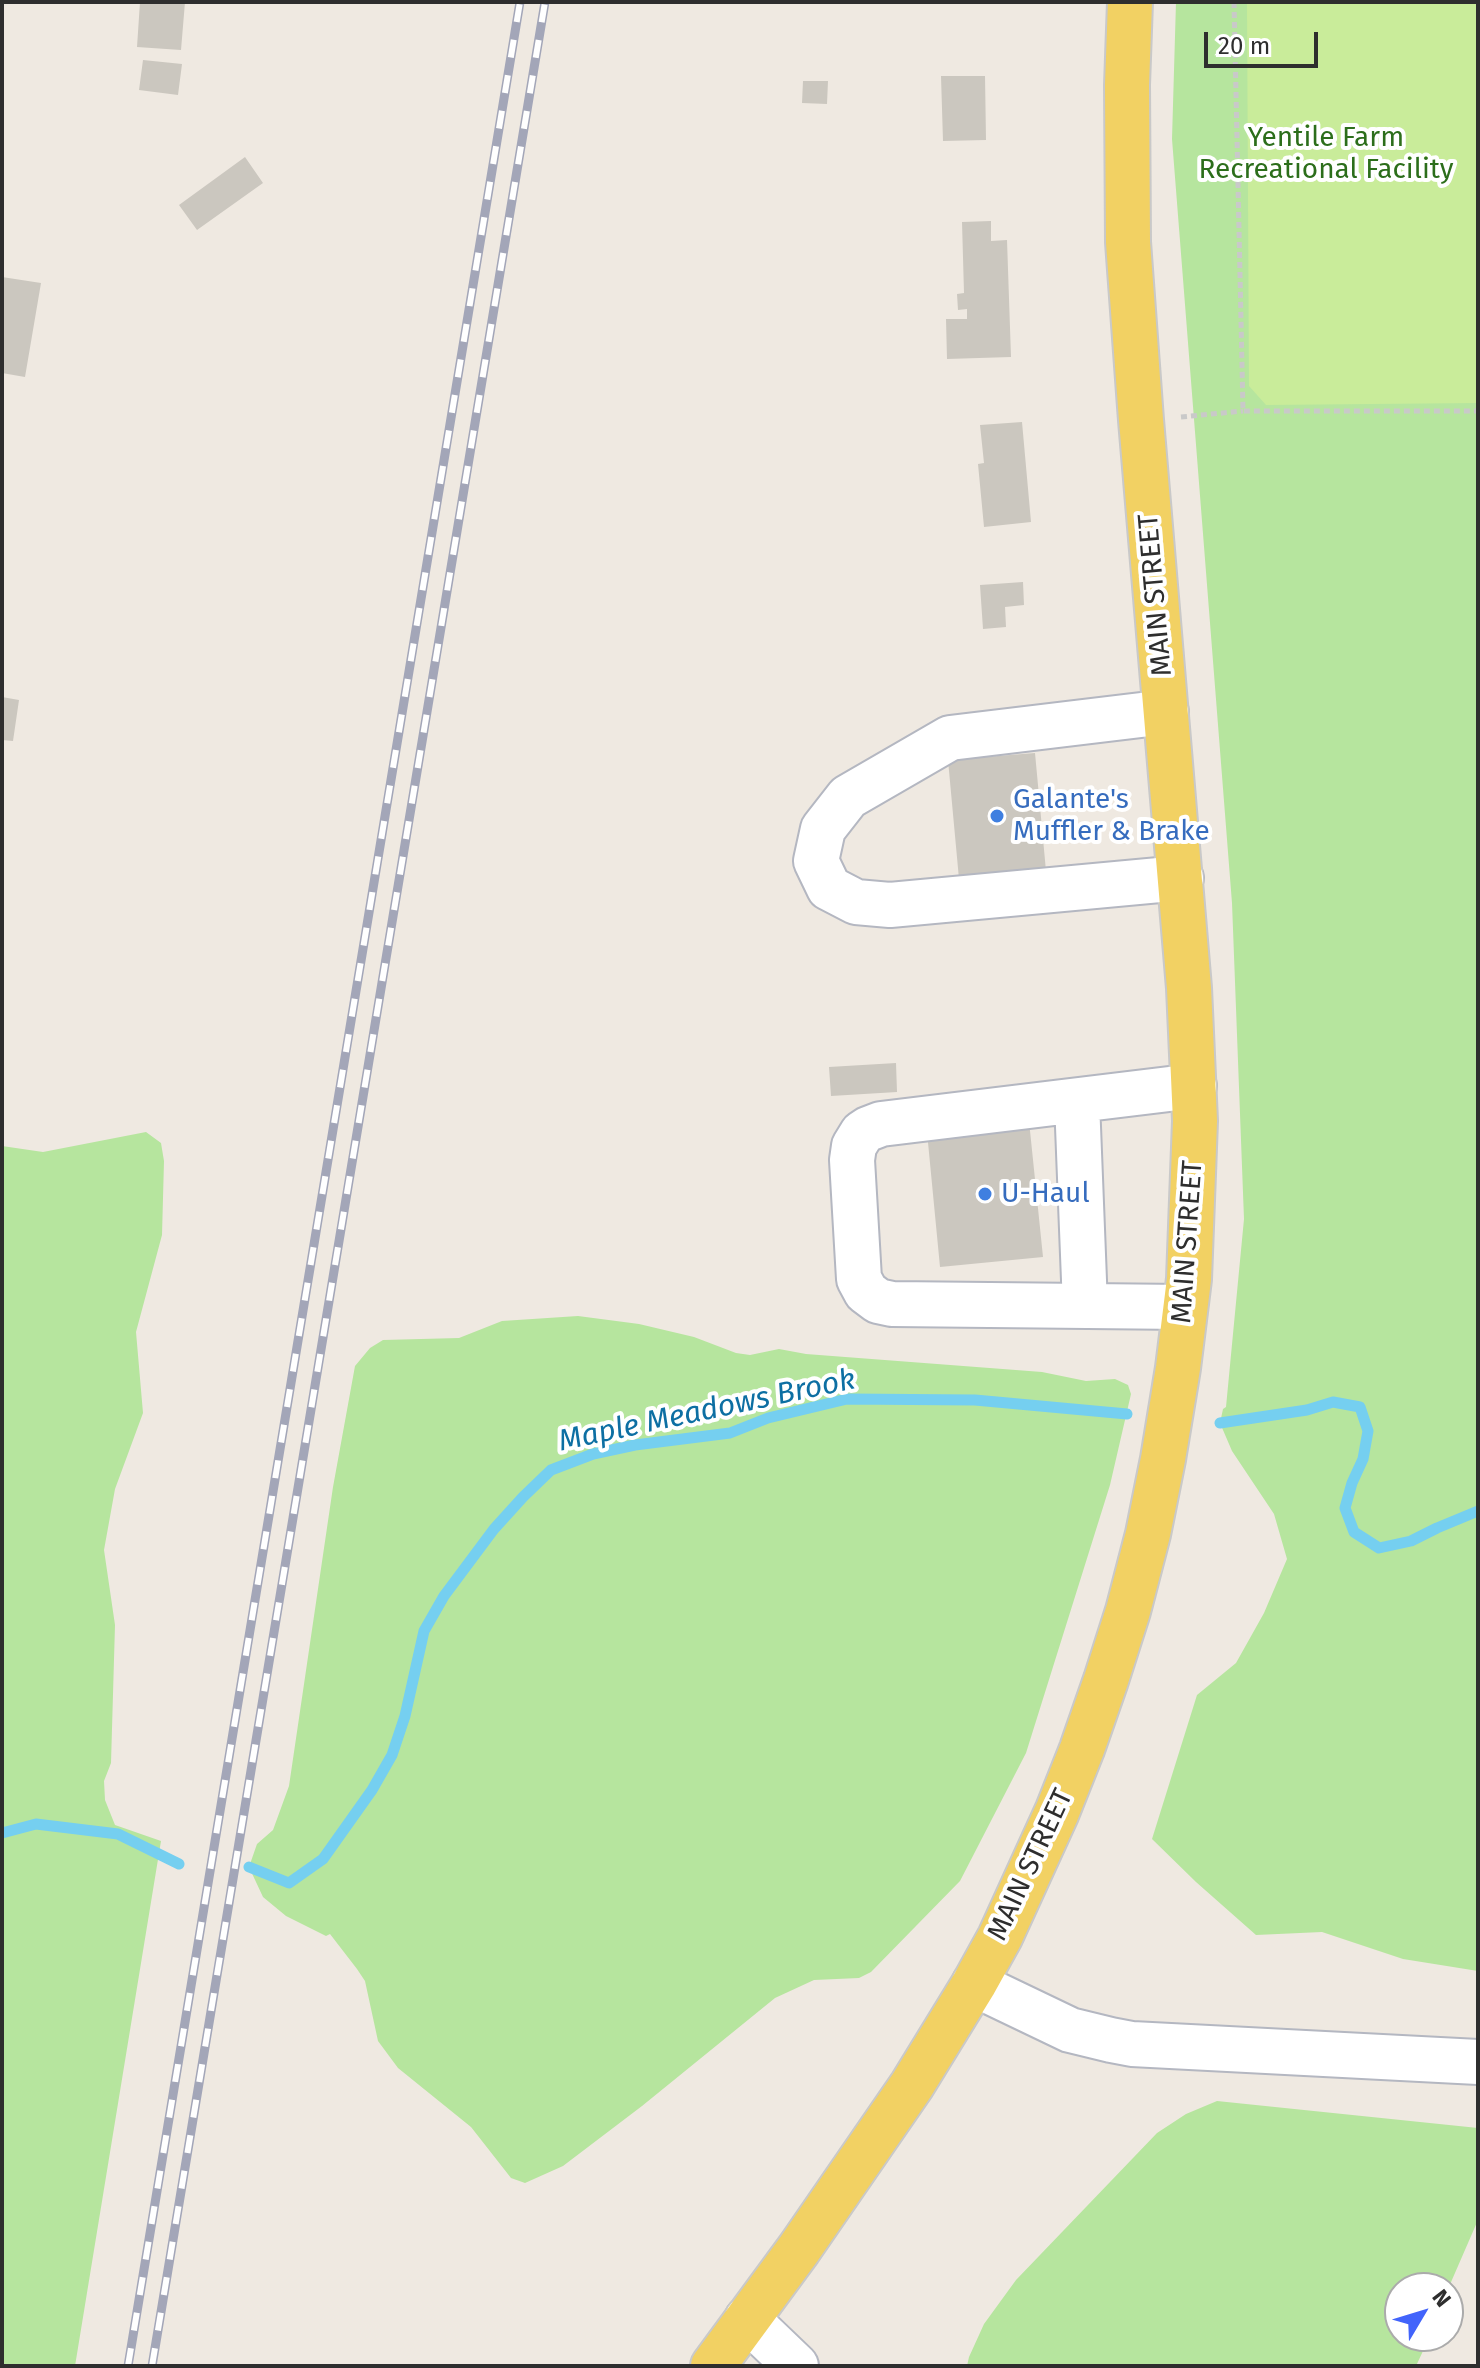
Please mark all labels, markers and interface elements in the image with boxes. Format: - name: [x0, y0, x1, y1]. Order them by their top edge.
- scale bar: [1208, 16, 1322, 66]
- text: 20 m: [1218, 32, 1270, 60]
- park label: Yentile Farm Recreational Facility: [1198, 121, 1454, 187]
- street label: MAIN STREET: [1132, 512, 1180, 678]
- place label: Galante's Muffler & Brake: [1013, 783, 1210, 849]
- marker: Galante's Muffler & Brake: [988, 807, 1006, 825]
- street label: MAIN STREET: [1166, 1159, 1210, 1325]
- place label: U-Haul: [1001, 1177, 1090, 1211]
- marker: U-Haul: [976, 1185, 994, 1203]
- water label: Maple Meadows Brook: [555, 1362, 859, 1460]
- street label: MAIN STREET: [981, 1784, 1081, 1946]
- north arrow: [1384, 2272, 1464, 2352]
- text: N: [1427, 2284, 1457, 2312]

